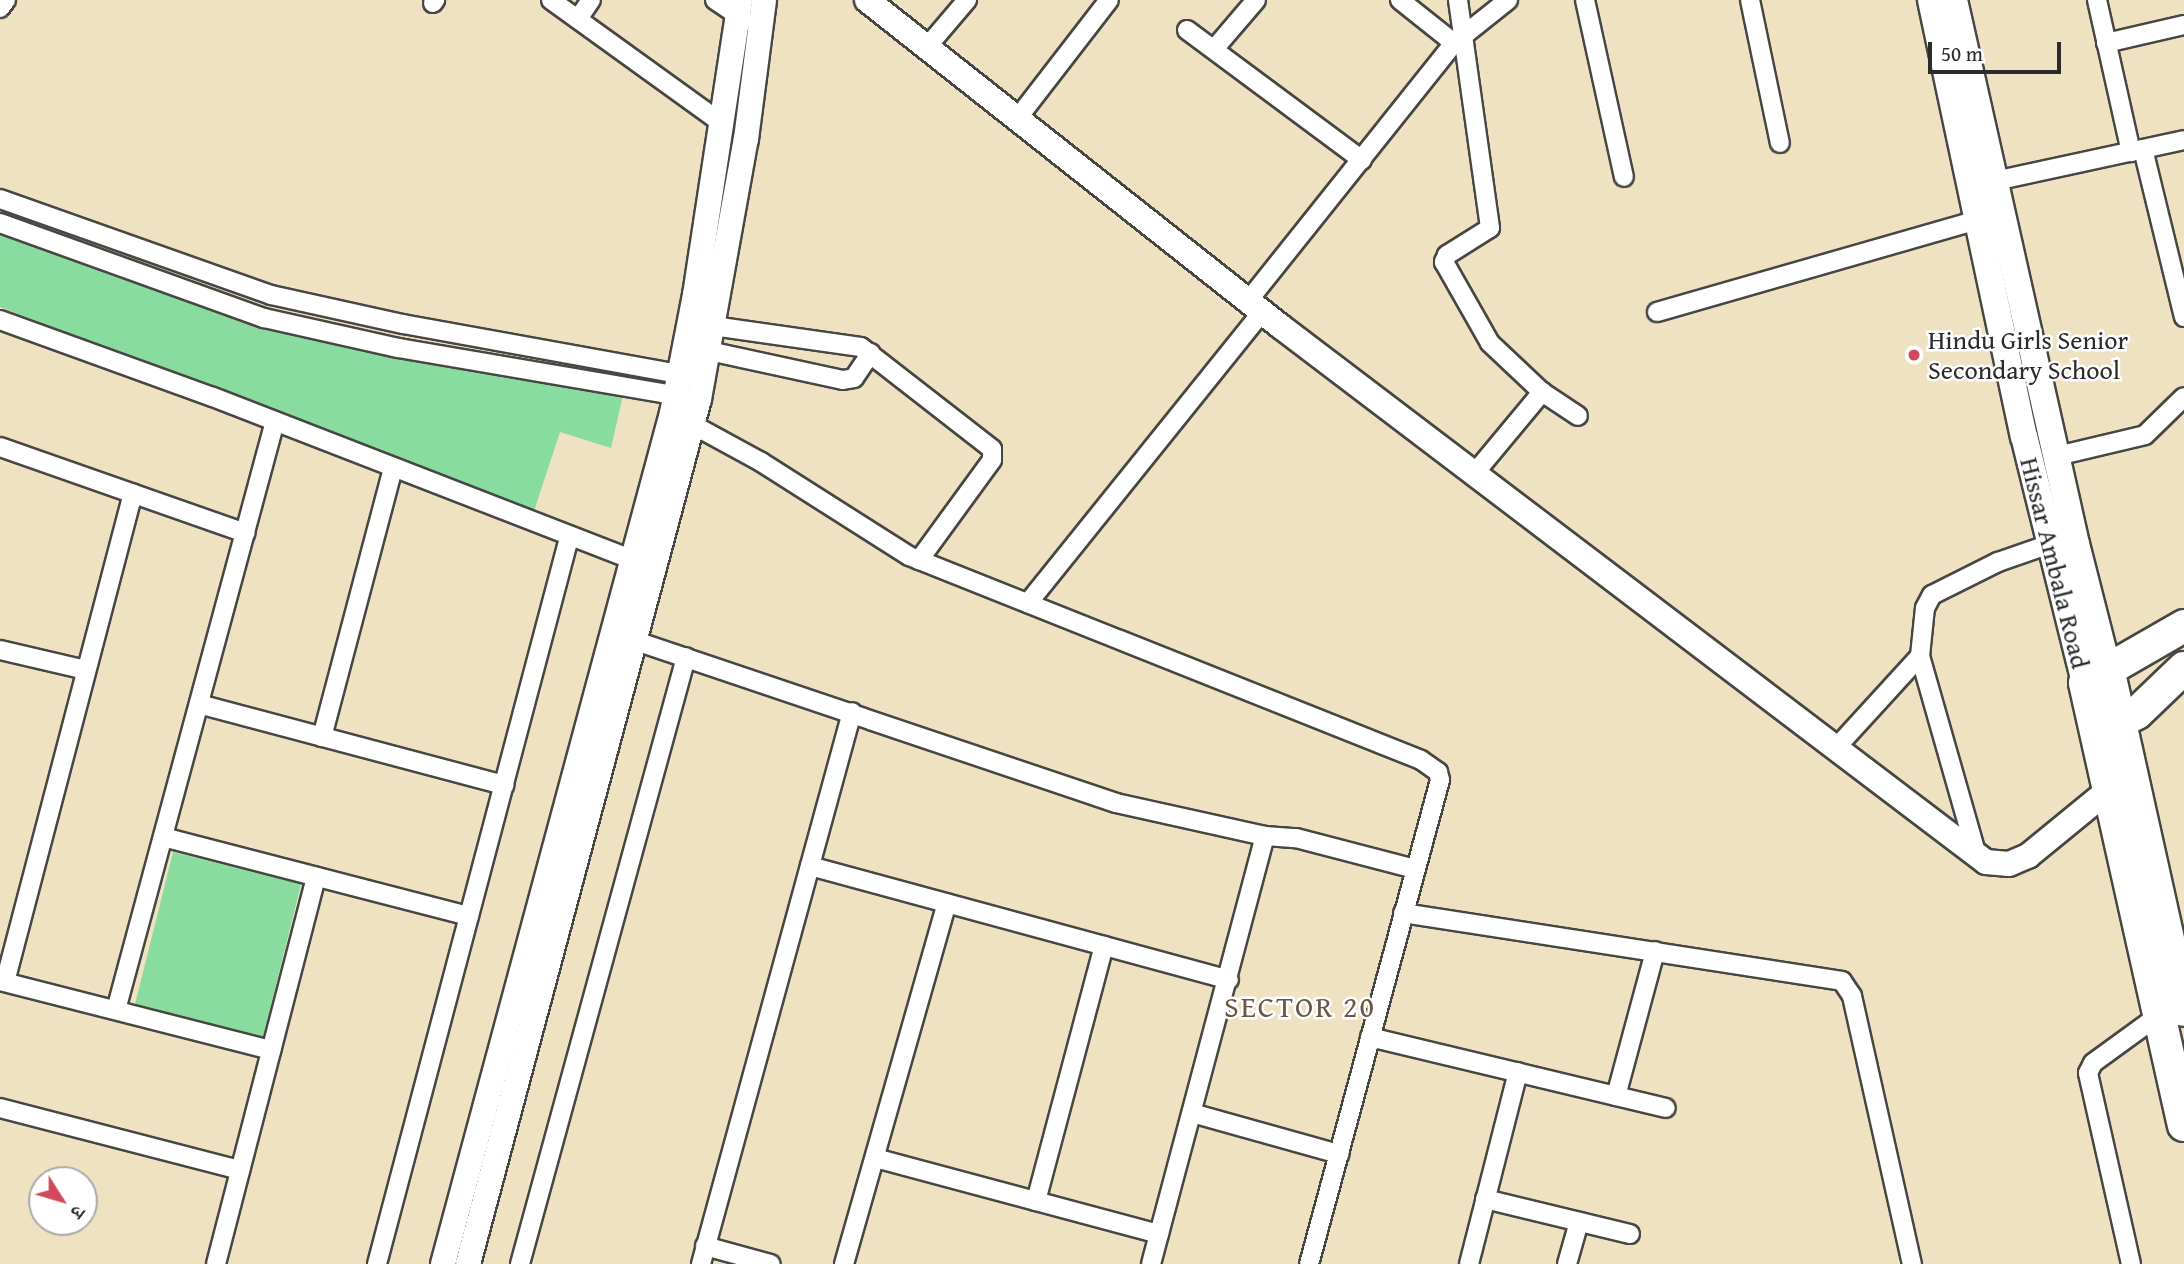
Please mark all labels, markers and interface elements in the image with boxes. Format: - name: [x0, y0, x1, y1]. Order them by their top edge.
- scale bar: [1932, 28, 2065, 72]
- text: 50 m: [1941, 38, 1983, 69]
- place label: Hindu Girls Senior Secondary School: [1928, 324, 2128, 386]
- marker: Hindu Girls Senior Secondary School: [1906, 347, 1922, 363]
- street label: Hissar Ambala Road: [2014, 454, 2096, 672]
- district label: SECTOR 20: [1225, 988, 1375, 1024]
- north arrow: [28, 1166, 98, 1236]
- text: उ: [64, 1200, 92, 1225]

